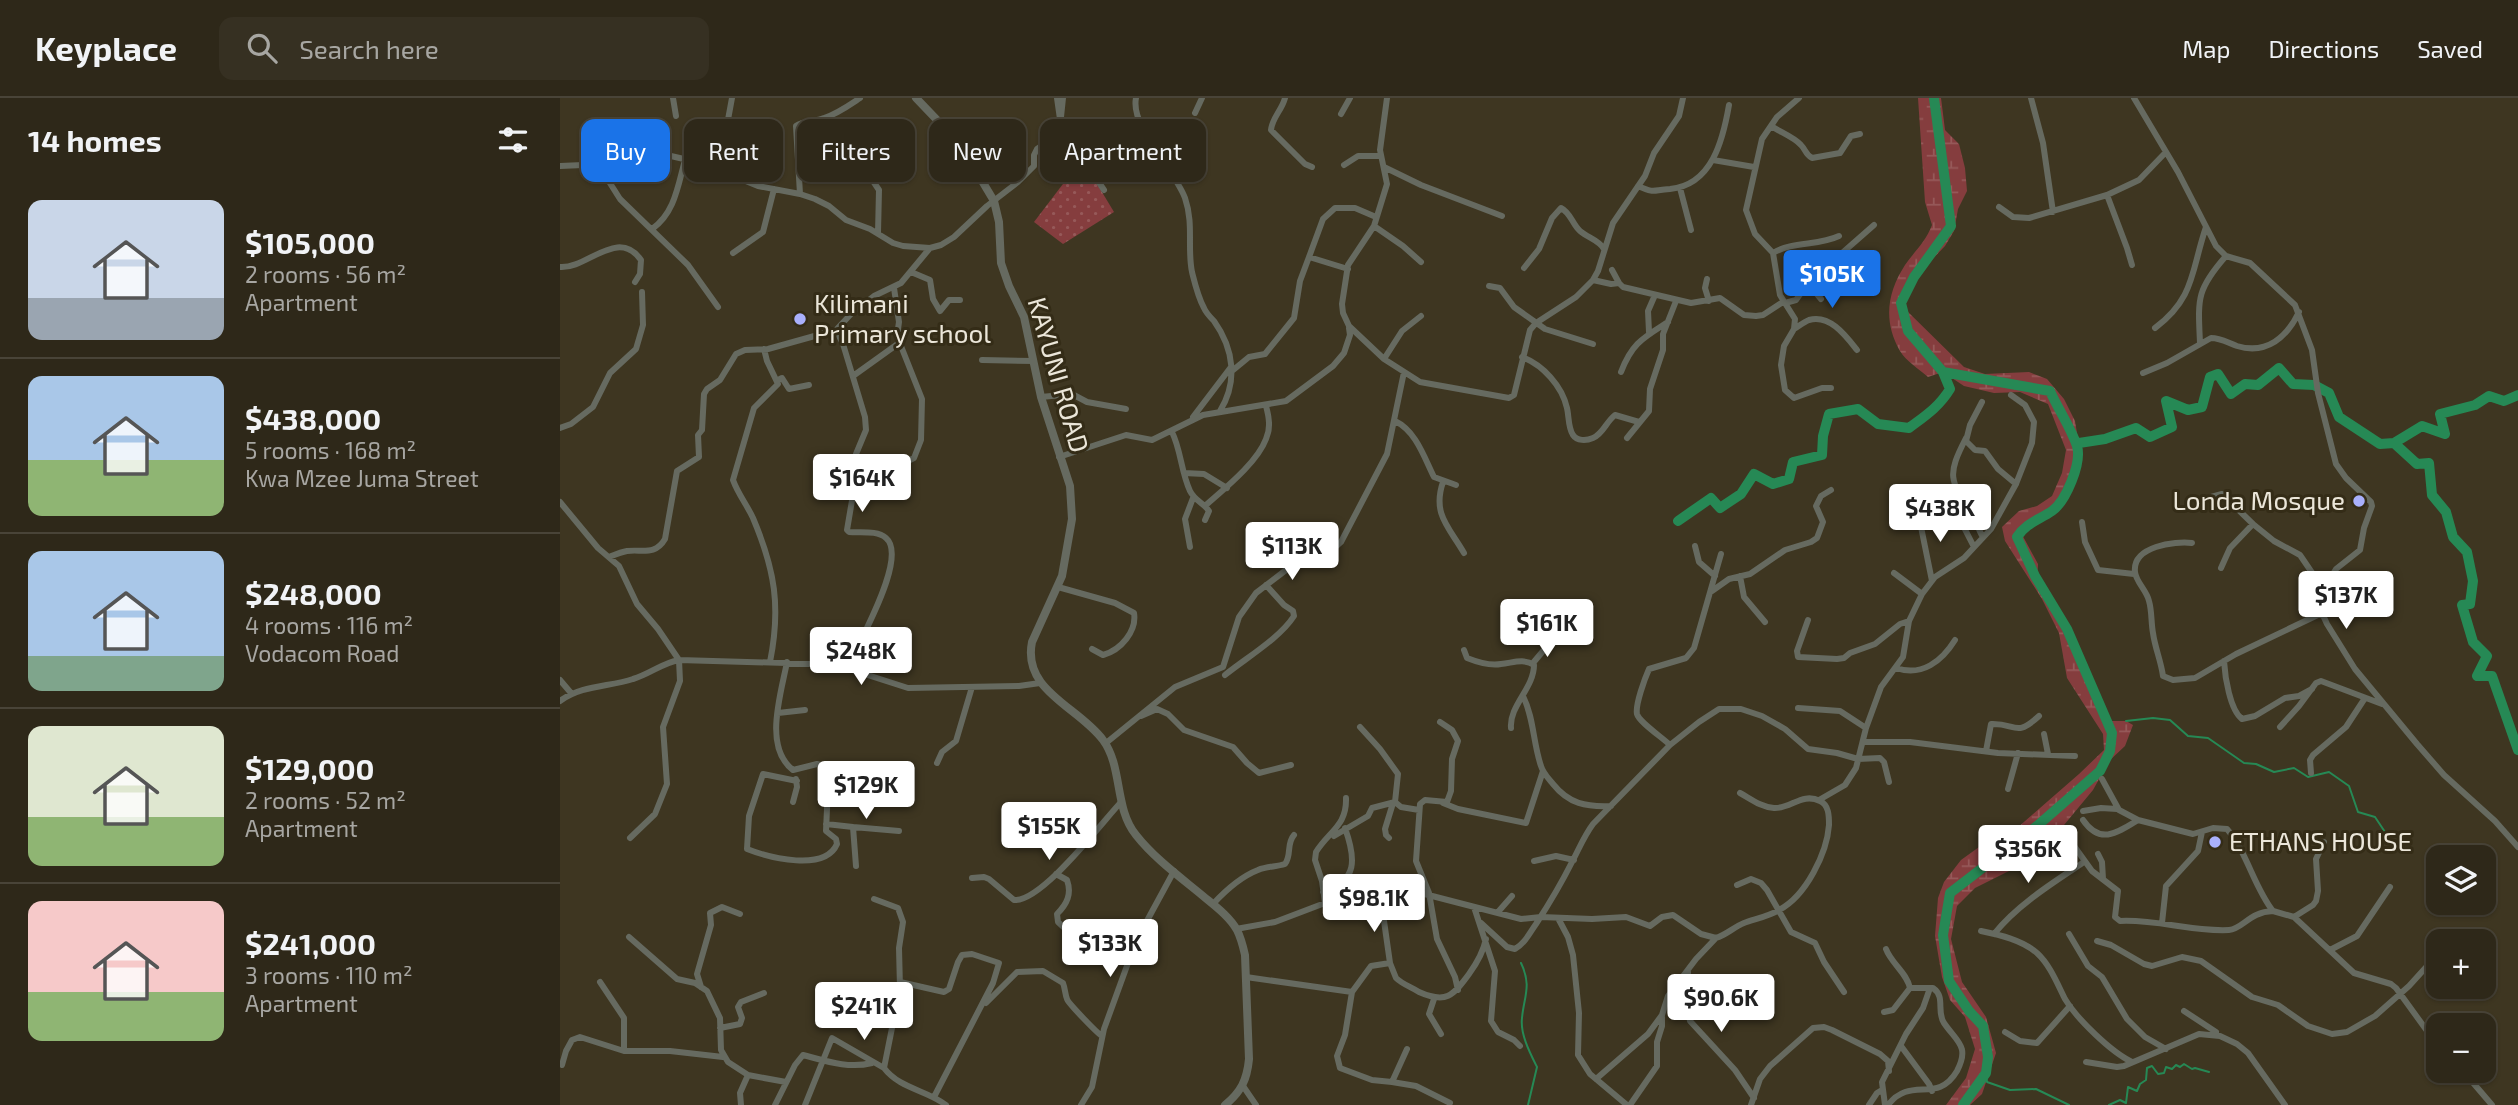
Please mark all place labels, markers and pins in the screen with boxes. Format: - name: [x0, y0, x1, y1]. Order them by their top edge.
- pin: $105K: [1783, 250, 1881, 310]
- place label: Kilimani Primary school: [814, 287, 991, 348]
- marker: Kilimani Primary school: [792, 311, 808, 327]
- pin: $164K: [813, 454, 911, 514]
- pin: $438K: [1891, 484, 1989, 544]
- place label: Londa Mosque: [2172, 484, 2345, 515]
- marker: Londa Mosque: [2351, 493, 2367, 509]
- pin: $113K: [1243, 522, 1341, 582]
- pin: $137K: [2297, 572, 2395, 631]
- pin: $161K: [1498, 600, 1596, 659]
- pin: $248K: [812, 628, 910, 687]
- pin: $129K: [817, 762, 915, 821]
- pin: $155K: [1000, 802, 1098, 862]
- place label: ETHANS HOUSE: [2229, 825, 2412, 856]
- pin: $356K: [1979, 826, 2077, 885]
- marker: ETHANS HOUSE: [2207, 834, 2223, 850]
- pin: $98.1K: [1317, 874, 1431, 934]
- pin: $133K: [1061, 920, 1159, 979]
- pin: $90.6K: [1664, 974, 1778, 1034]
- pin: $241K: [815, 982, 913, 1042]

